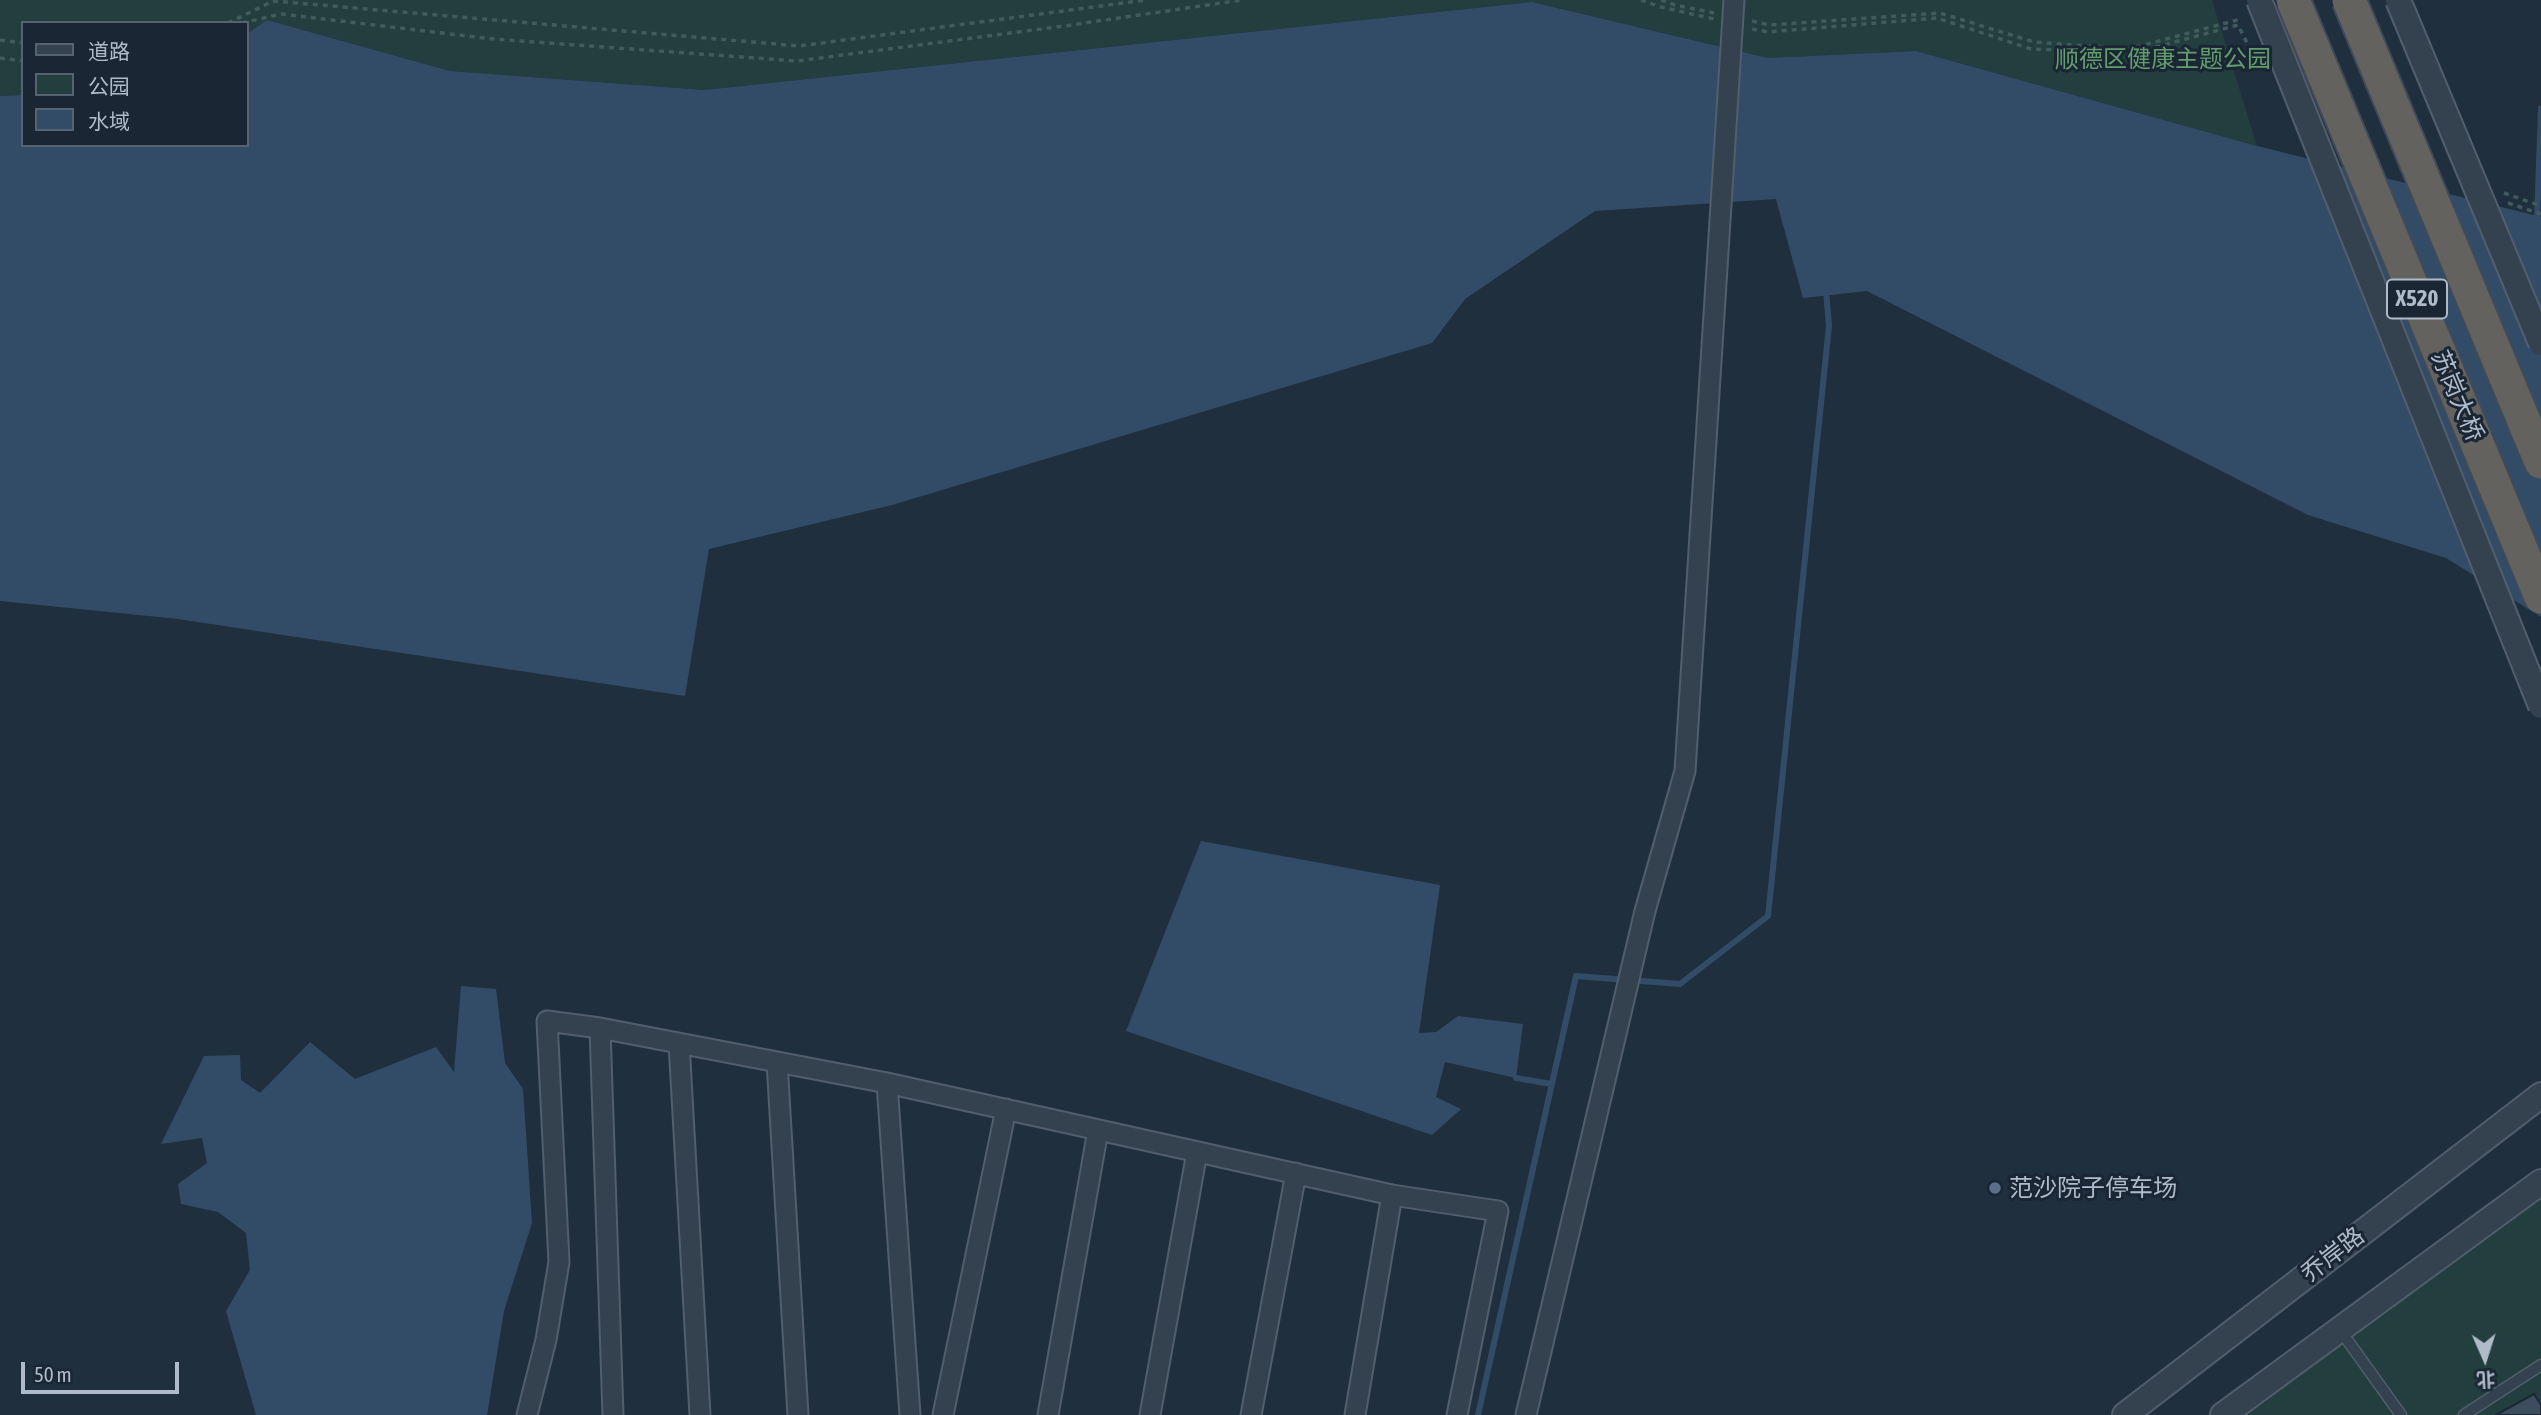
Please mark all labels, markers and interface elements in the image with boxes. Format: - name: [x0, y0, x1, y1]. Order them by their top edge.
- legend: [21, 21, 248, 147]
- text: 道路: [88, 39, 130, 63]
- park label: 顺德区健康主题公园: [2055, 45, 2271, 73]
- text: 公园: [88, 74, 130, 98]
- text: 水域: [88, 109, 130, 133]
- road number: X520: [2387, 280, 2447, 318]
- street label: 苏岗大桥: [2425, 346, 2489, 446]
- place label: 范沙院子停车场: [2009, 1174, 2177, 1202]
- marker: 范沙院子停车场: [1987, 1180, 2003, 1196]
- street label: 乔岸路: [2296, 1221, 2370, 1289]
- north arrow: [2450, 1324, 2520, 1394]
- scale bar: [24, 1348, 182, 1392]
- text: 50 m: [34, 1362, 72, 1386]
- text: 北: [2476, 1368, 2496, 1391]

